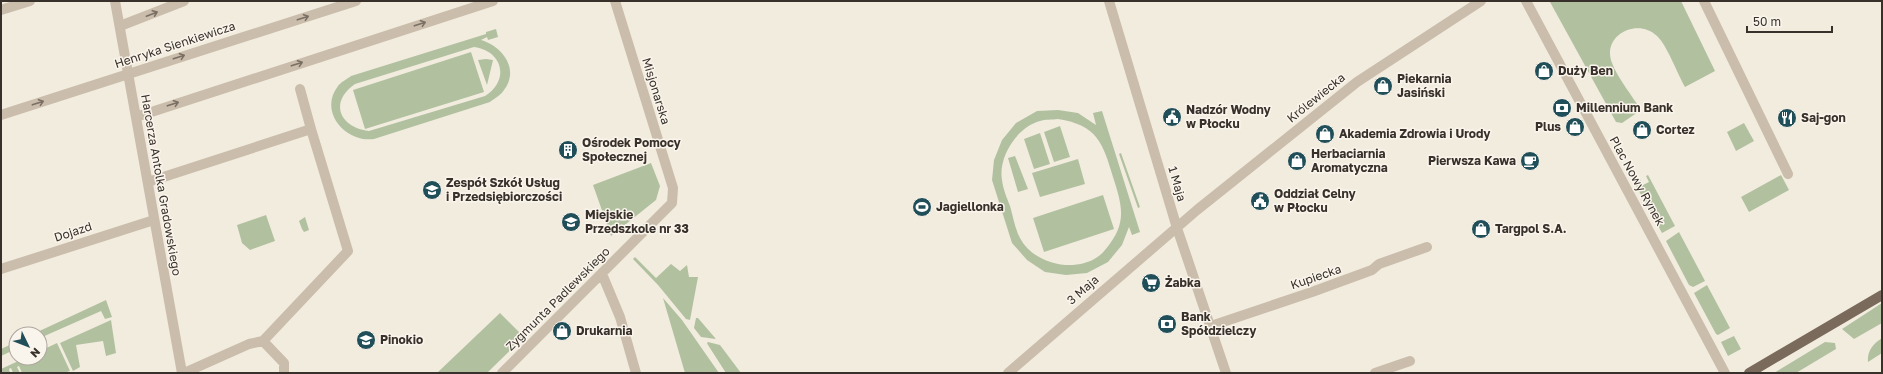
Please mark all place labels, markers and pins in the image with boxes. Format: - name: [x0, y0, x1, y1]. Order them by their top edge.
- shop icon: Duży Ben: [1533, 60, 1555, 82]
- place label: Duży Ben: [1558, 63, 1613, 78]
- place label: Piekarnia Jasiński: [1397, 71, 1451, 100]
- shop icon: Piekarnia Jasiński: [1372, 75, 1394, 97]
- bank icon: Millennium Bank: [1551, 97, 1573, 119]
- place label: Millennium Bank: [1576, 100, 1673, 115]
- place label: Nadzór Wodny w Płocku: [1186, 102, 1271, 131]
- public building icon: Nadzór Wodny w Płocku: [1161, 106, 1183, 128]
- restaurant icon: Saj-gon: [1776, 107, 1798, 129]
- place label: Saj-gon: [1801, 110, 1846, 125]
- shop icon: Plus: [1564, 116, 1586, 138]
- place label: Plus: [1535, 119, 1561, 134]
- shop icon: Cortez: [1631, 119, 1653, 141]
- place label: Cortez: [1656, 122, 1695, 137]
- shop icon: Akademia Zdrowia i Urody: [1314, 123, 1336, 145]
- place label: Akademia Zdrowia i Urody: [1339, 126, 1491, 141]
- place label: Ośrodek Pomocy Społecznej: [582, 135, 682, 164]
- building icon: Ośrodek Pomocy Społecznej: [557, 139, 579, 161]
- place label: Herbaciarnia Aromatyczna: [1311, 146, 1388, 175]
- shop icon: Herbaciarnia Aromatyczna: [1286, 150, 1308, 172]
- cafe icon: Pierwsza Kawa: [1519, 150, 1541, 172]
- place label: Pierwsza Kawa: [1428, 153, 1516, 168]
- place label: Zespół Szkół Usług i Przedsiębiorczości: [446, 175, 562, 204]
- school or university icon: Zespół Szkół Usług i Przedsiębiorczości: [421, 179, 443, 201]
- place label: Oddział Celny w Płocku: [1274, 186, 1357, 215]
- public building icon: Oddział Celny w Płocku: [1249, 190, 1271, 212]
- sports icon: Jagiellonka: [911, 196, 933, 218]
- place label: Jagiellonka: [936, 199, 1004, 214]
- place label: Miejskie Przedszkole nr 33: [585, 207, 689, 236]
- school or university icon: Miejskie Przedszkole nr 33: [560, 211, 582, 233]
- shop icon: Targpol S.A.: [1470, 218, 1492, 240]
- place label: Targpol S.A.: [1495, 221, 1567, 236]
- supermarket icon: Żabka: [1140, 272, 1162, 294]
- place label: Żabka: [1165, 275, 1201, 290]
- place label: Bank Spółdzielczy: [1181, 309, 1257, 338]
- bank icon: Bank Spółdzielczy: [1156, 313, 1178, 335]
- shop icon: Drukarnia: [551, 320, 573, 342]
- place label: Drukarnia: [576, 323, 632, 338]
- school or university icon: Pinokio: [355, 329, 377, 351]
- place label: Pinokio: [380, 332, 423, 347]

